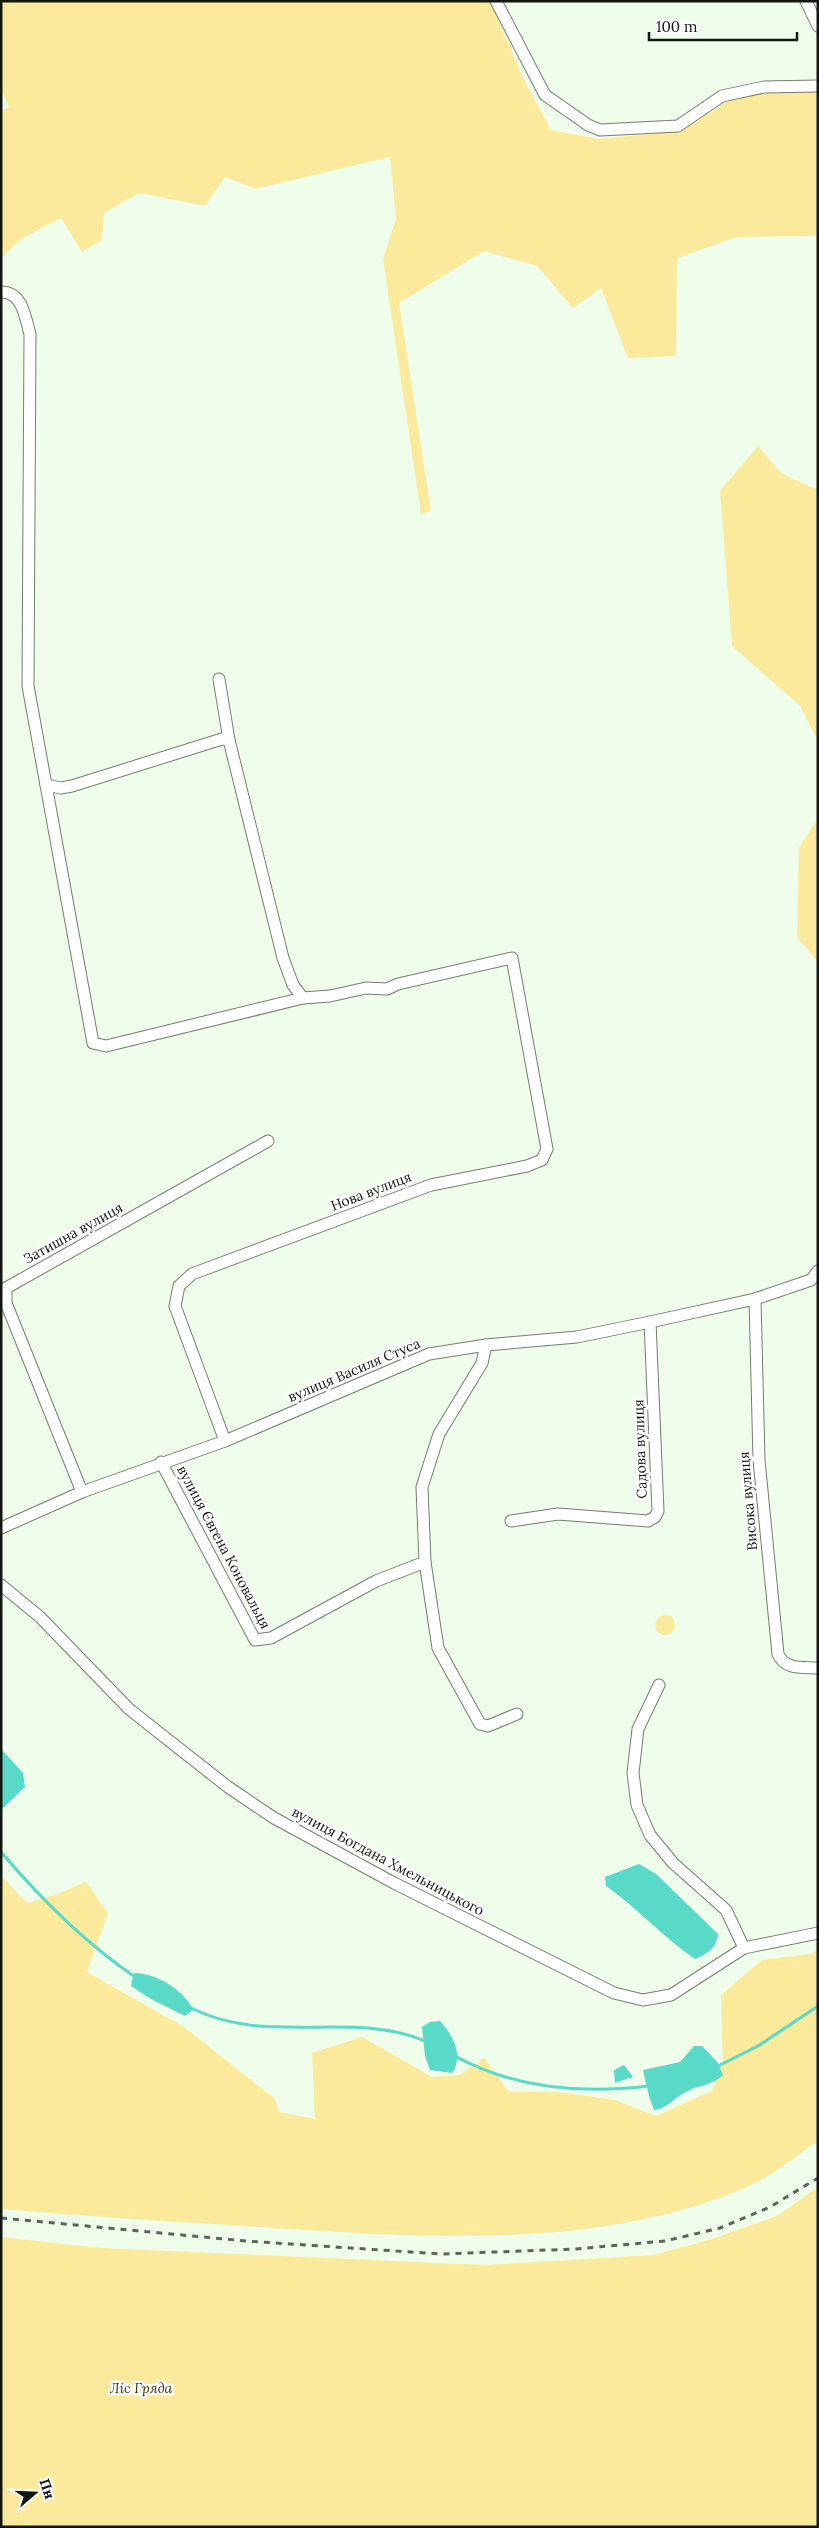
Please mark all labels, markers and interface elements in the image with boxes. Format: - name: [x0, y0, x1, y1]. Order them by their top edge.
- scale bar: [649, 10, 796, 42]
- text: 100 m: [656, 17, 697, 36]
- street label: Нова вулиця: [328, 1167, 414, 1215]
- street label: Затишна вулиця: [20, 1198, 126, 1268]
- street label: вулиця Василя Стуса: [285, 1334, 423, 1406]
- street label: Садова вулиця: [629, 1399, 651, 1499]
- street label: Висока вулиця: [735, 1451, 761, 1551]
- street label: вулиця Євгена Коновальця: [173, 1462, 275, 1632]
- street label: вулиця Богдана Хмельницького: [289, 1803, 487, 1919]
- park label: Ліс Гряда: [110, 2379, 173, 2397]
- north arrow: [10, 2468, 60, 2518]
- text: Пн: [35, 2476, 59, 2501]

